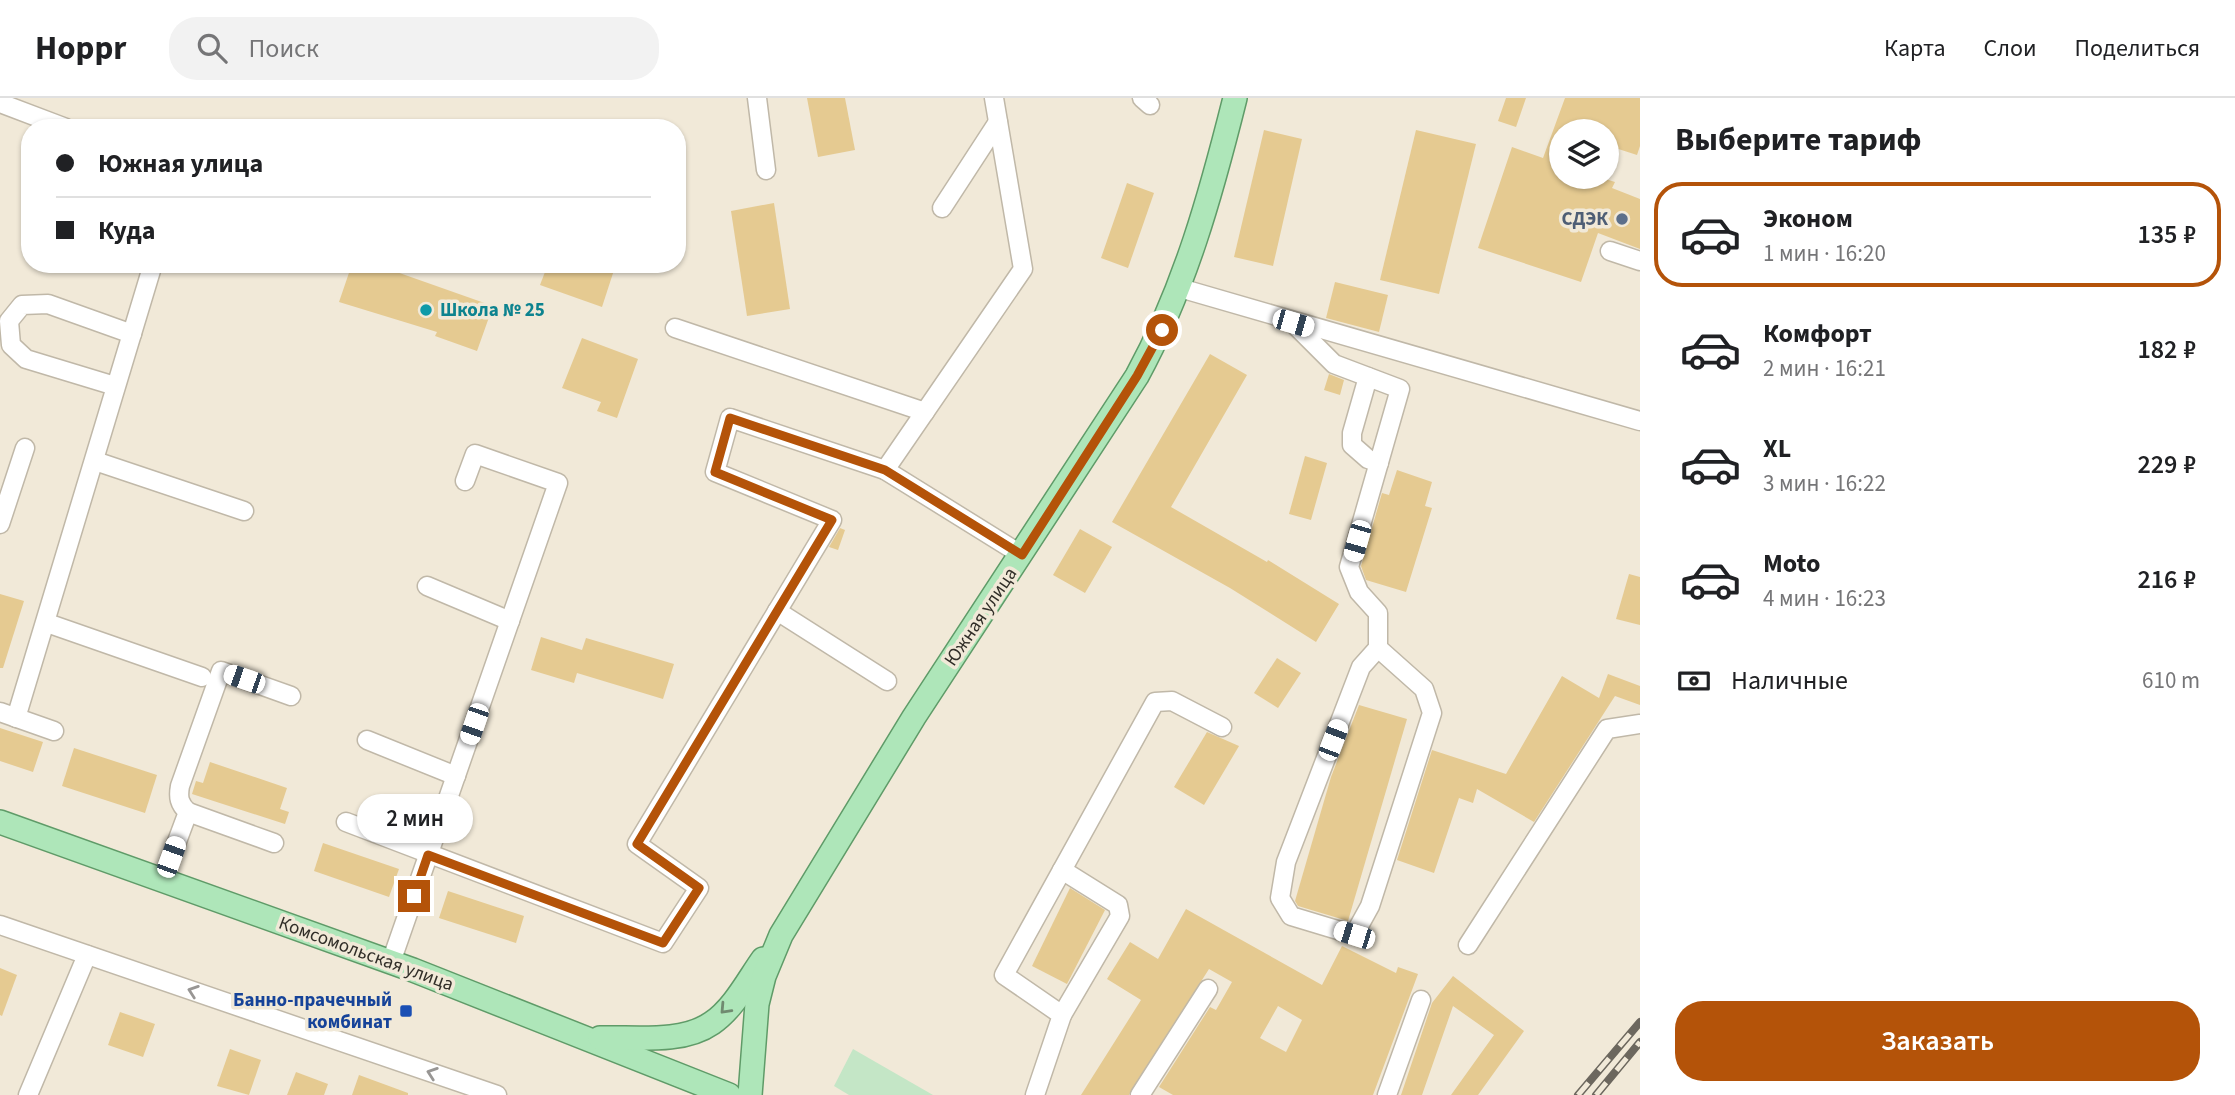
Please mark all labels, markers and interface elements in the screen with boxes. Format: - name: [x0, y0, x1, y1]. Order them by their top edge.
- search box: [169, 17, 659, 80]
- text: Hoppr: [35, 25, 127, 72]
- icon: search: [193, 29, 231, 67]
- text: Поиск: [249, 30, 319, 67]
- text: Карта: [1884, 31, 1946, 66]
- text: Слои: [1984, 31, 2037, 66]
- text: Поделиться: [2075, 31, 2200, 66]
- text: Выберите тариф: [1675, 117, 1922, 163]
- map controls: [1549, 119, 1619, 189]
- button: layers: [1549, 119, 1619, 189]
- text: Южная улица: [98, 145, 263, 182]
- text: Эконом: [1763, 200, 1853, 237]
- icon: car: [1679, 203, 1742, 266]
- place label: СДЭК: [1561, 206, 1608, 233]
- marker: СДЭК: [1614, 211, 1630, 227]
- text: Куда: [98, 212, 156, 249]
- text: 135 ₽: [2137, 216, 2196, 253]
- text: 1 мин · 16:20: [1763, 237, 1886, 270]
- place label: Школа № 25: [440, 297, 545, 324]
- marker: Школа № 25: [418, 302, 434, 318]
- car: [1270, 307, 1317, 339]
- route start: [1146, 314, 1178, 346]
- text: Комфорт: [1763, 315, 1872, 352]
- icon: car: [1679, 318, 1742, 381]
- text: 182 ₽: [2137, 331, 2196, 368]
- text: 2 мин · 16:21: [1763, 352, 1886, 385]
- text: XL: [1763, 430, 1791, 467]
- icon: car: [1679, 433, 1742, 496]
- text: 229 ₽: [2137, 446, 2196, 483]
- text: 3 мин · 16:22: [1763, 467, 1886, 500]
- car: [1342, 518, 1373, 564]
- text: Moto: [1763, 545, 1820, 582]
- icon: car: [1679, 548, 1742, 611]
- text: 216 ₽: [2137, 561, 2196, 598]
- street label: Южная улица: [938, 562, 1024, 672]
- text: 4 мин · 16:23: [1763, 582, 1886, 615]
- car: [221, 662, 268, 696]
- icon: cash: [1675, 662, 1713, 700]
- text: Наличные: [1731, 662, 1848, 699]
- text: 610 m: [2142, 664, 2200, 697]
- car: [458, 701, 491, 747]
- car: [1316, 717, 1351, 763]
- callout: 2 мин: [356, 794, 472, 844]
- text: 2 мин: [386, 802, 444, 835]
- car: [154, 834, 189, 880]
- route end: [398, 880, 430, 912]
- street label: Комсомольская улица: [275, 910, 457, 998]
- car: [1331, 919, 1378, 951]
- one-way arrow: [188, 985, 200, 999]
- place label: Банно-прачечный комбинат: [233, 987, 392, 1036]
- one-way arrow: [721, 1001, 734, 1014]
- button: Заказать: [1675, 1001, 2200, 1081]
- marker: Банно-прачечный комбинат: [398, 1003, 414, 1019]
- one-way arrow: [426, 1067, 439, 1081]

